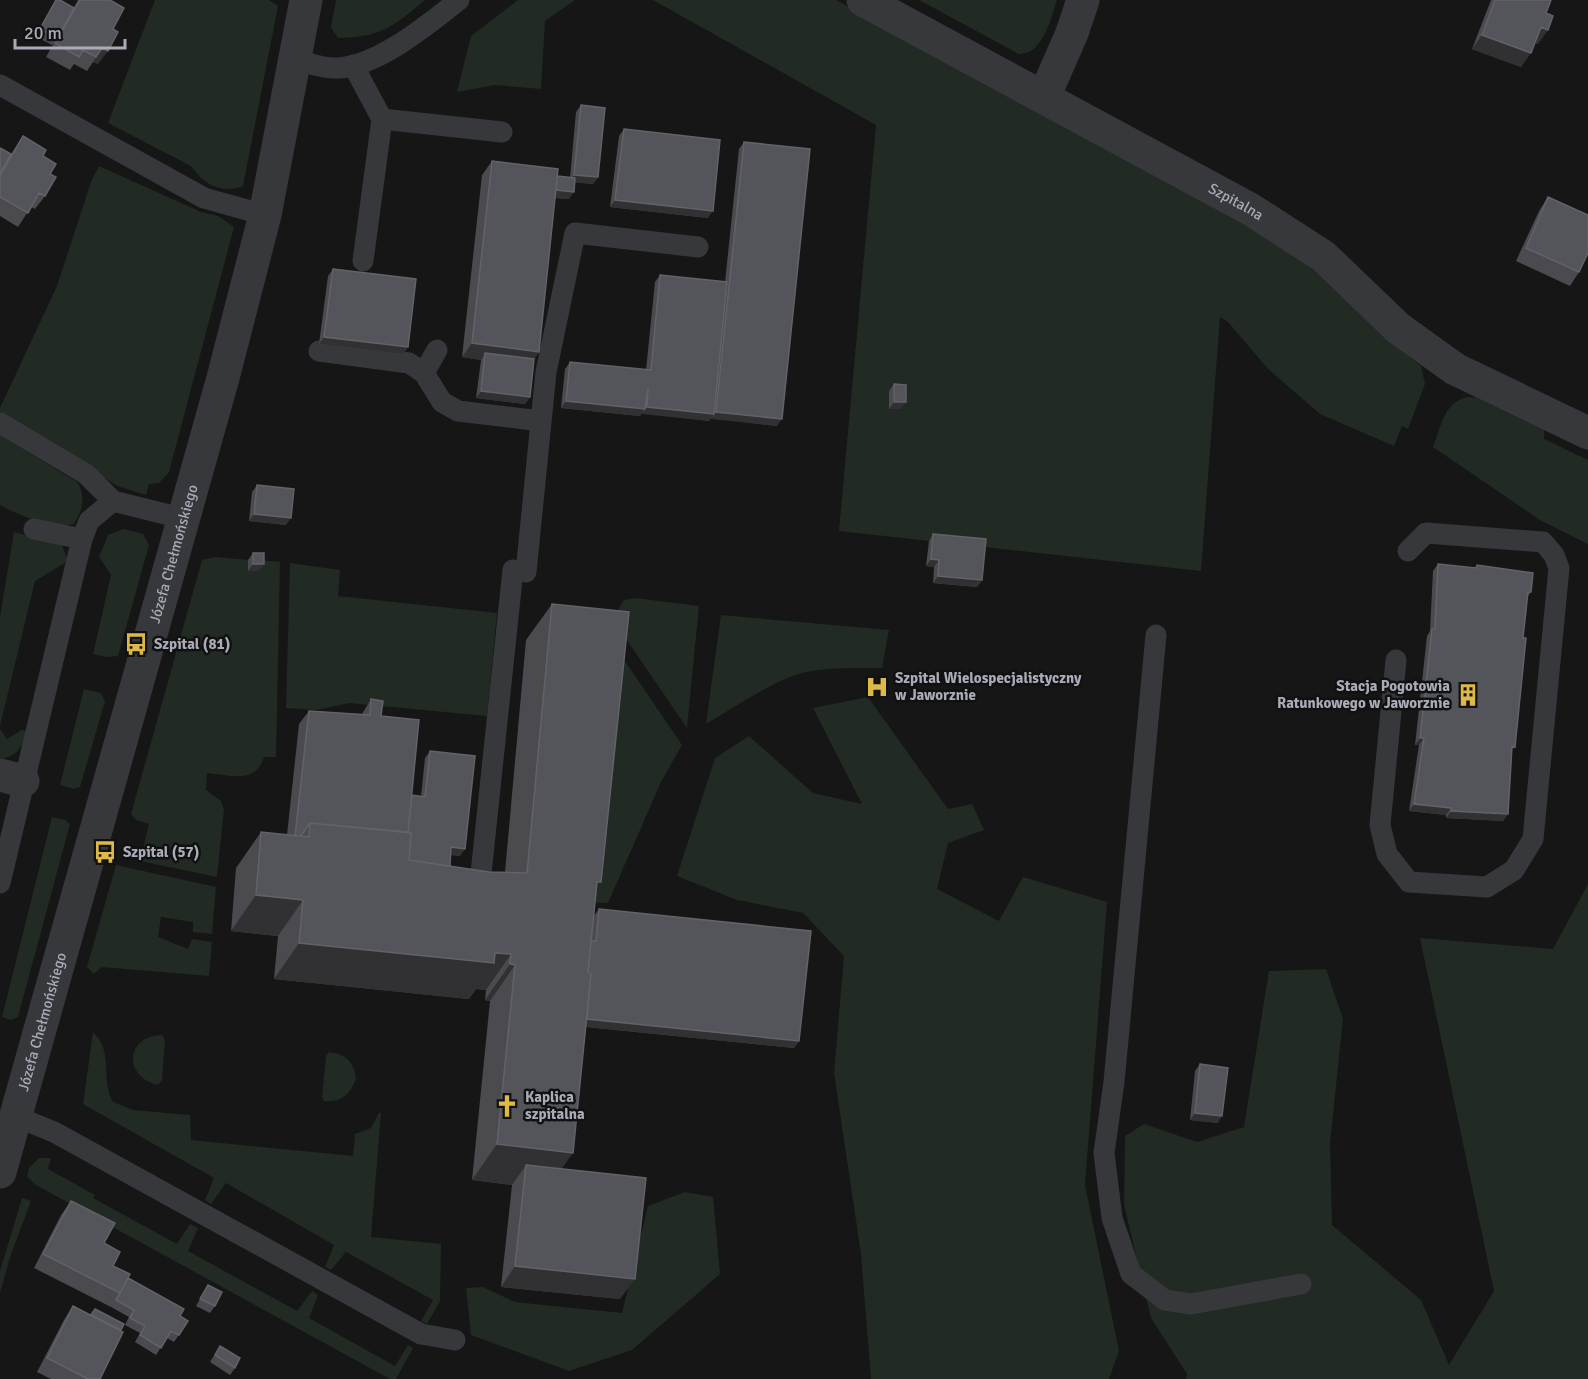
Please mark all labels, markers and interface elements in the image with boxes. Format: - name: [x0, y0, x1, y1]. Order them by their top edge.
- scale bar: [15, 12, 124, 50]
- text: 20 m: [24, 22, 62, 44]
- street label: Szpitalna: [1205, 179, 1267, 224]
- street label: Józefa Chełmońskiego: [146, 482, 202, 625]
- bus stop icon: Szpital (81): [123, 631, 149, 657]
- place label: Szpital (81): [154, 635, 230, 653]
- place label: Szpital Wielospecjalistyczny w Jaworznie: [895, 669, 1082, 704]
- hospital icon: Szpital Wielospecjalistyczny w Jaworznie: [864, 674, 890, 700]
- place label: Stacja Pogotowia Ratunkowego w Jaworznie: [1277, 677, 1450, 712]
- building icon: Stacja Pogotowia Ratunkowego w Jaworznie: [1455, 682, 1481, 708]
- bus stop icon: Szpital (57): [92, 839, 118, 865]
- place label: Szpital (57): [123, 843, 199, 861]
- street label: Józefa Chełmońskiego: [14, 950, 70, 1093]
- place label: Kaplica szpitalna: [525, 1088, 585, 1123]
- church icon: Kaplica szpitalna: [494, 1093, 520, 1119]

